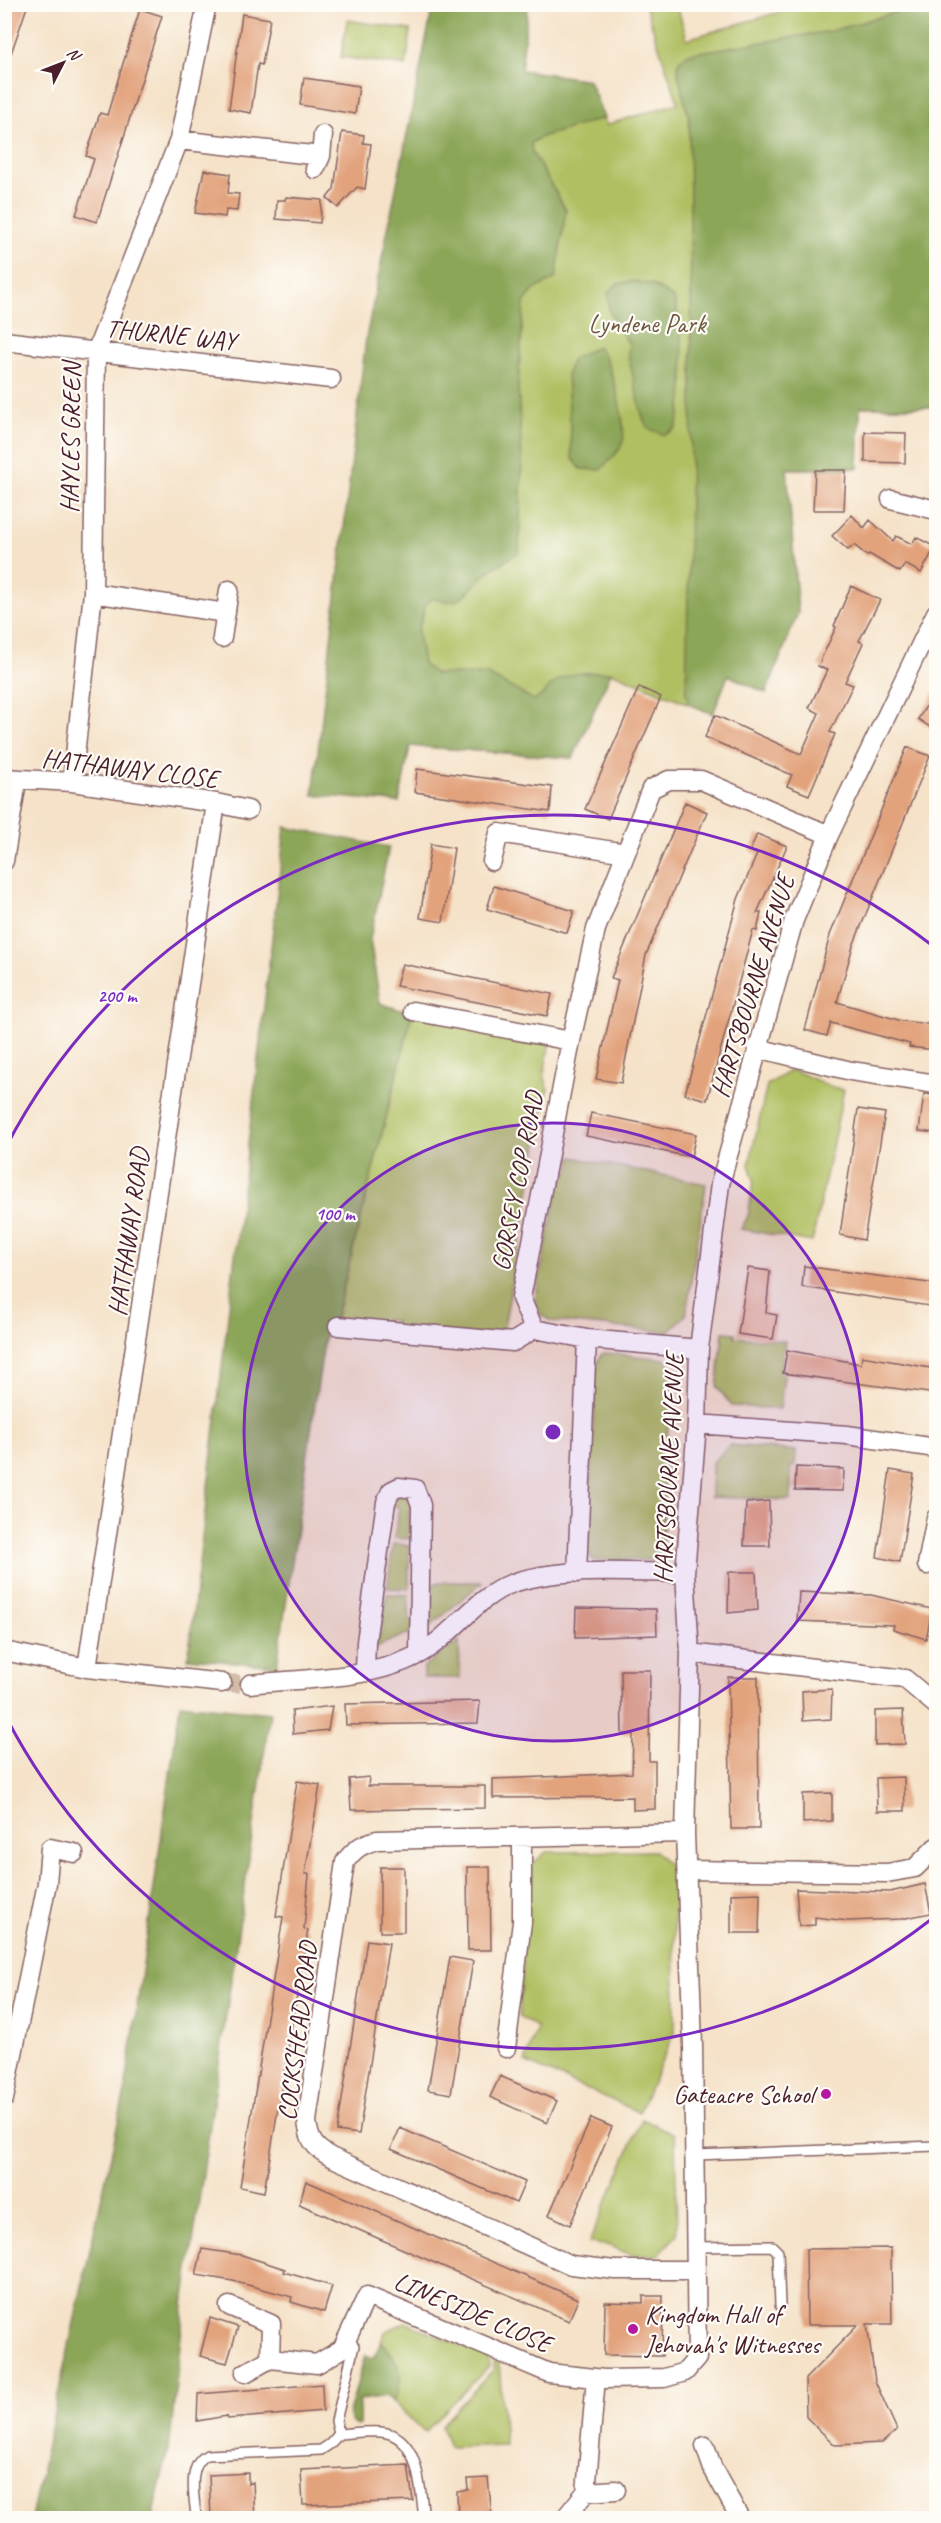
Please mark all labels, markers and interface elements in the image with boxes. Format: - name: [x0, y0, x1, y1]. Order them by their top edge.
- north arrow: [33, 33, 93, 93]
- text: N: [63, 43, 86, 66]
- park label: Lyndene Park: [589, 307, 708, 340]
- street label: THURNE WAY: [104, 311, 241, 358]
- street label: HAYLES GREEN: [53, 358, 88, 513]
- street label: HATHAWAY CLOSE: [40, 741, 224, 796]
- street label: HARTSBOURNE AVENUE: [703, 867, 803, 1101]
- text: 200 m: [98, 985, 138, 1007]
- street label: GORSEY COP ROAD: [484, 1087, 551, 1274]
- street label: HATHAWAY ROAD: [100, 1144, 157, 1318]
- text: 100 m: [316, 1203, 356, 1225]
- street label: HARTSBOURNE AVENUE: [646, 1348, 691, 1584]
- centre of rings: [543, 1422, 563, 1442]
- street label: COCKSHEAD ROAD: [270, 1938, 325, 2122]
- place label: Gateacre School: [673, 2078, 819, 2111]
- marker: Gateacre School: [819, 2087, 833, 2101]
- street label: LINESIDE CLOSE: [389, 2264, 560, 2362]
- place label: Kingdom Hall of Jehovah's Witnesses: [643, 2298, 822, 2361]
- marker: Kingdom Hall of Jehovah's Witnesses: [626, 2322, 640, 2336]

